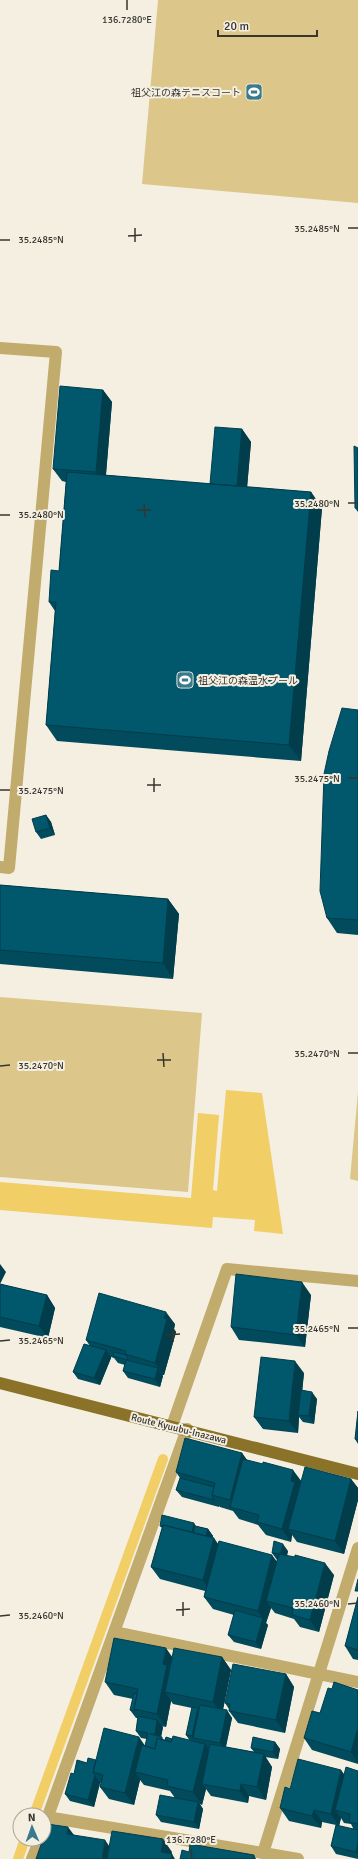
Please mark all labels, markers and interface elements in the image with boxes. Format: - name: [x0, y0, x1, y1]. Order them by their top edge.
- scale bar: [218, 12, 317, 38]
- text: 136.7280°E: [102, 14, 152, 26]
- text: 20 m: [224, 19, 249, 34]
- sports icon: 祖父江の森テニスコート: [244, 82, 264, 102]
- place label: 祖父江の森テニスコート: [131, 87, 241, 99]
- text: 35.2485°N: [294, 223, 340, 235]
- text: 35.2485°N: [18, 234, 64, 246]
- text: 35.2480°N: [294, 498, 340, 510]
- text: 35.2480°N: [18, 509, 64, 521]
- sports icon: 祖父江の森温水プール: [175, 670, 195, 690]
- place label: 祖父江の森温水プール: [198, 675, 298, 687]
- text: 35.2475°N: [294, 773, 340, 785]
- text: 35.2475°N: [18, 785, 64, 797]
- text: 35.2470°N: [294, 1048, 340, 1060]
- text: 35.2470°N: [18, 1060, 64, 1072]
- text: 35.2465°N: [294, 1323, 340, 1335]
- text: 35.2465°N: [18, 1335, 64, 1347]
- street label: Route Kyuubu-Inazawa: [130, 1411, 228, 1447]
- text: 35.2460°N: [294, 1598, 340, 1610]
- text: 35.2460°N: [18, 1610, 64, 1622]
- north arrow: [12, 1807, 52, 1847]
- text: N: [28, 1811, 36, 1824]
- text: 136.7280°E: [166, 1834, 216, 1846]

